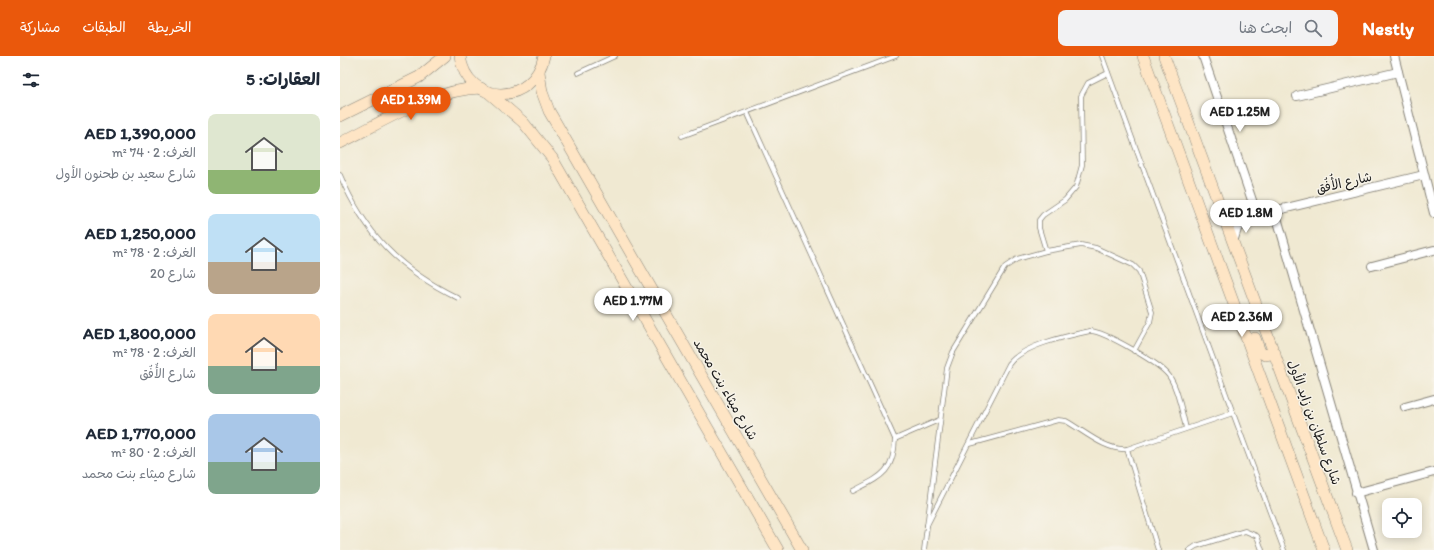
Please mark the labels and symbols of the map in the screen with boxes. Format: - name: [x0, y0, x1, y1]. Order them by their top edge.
- pin: AED 1.39M: [365, 87, 457, 121]
- pin: AED 1.25M: [1194, 99, 1286, 133]
- street label: شارع الأُفُق: [1314, 164, 1374, 198]
- pin: AED 1.8M: [1205, 200, 1287, 234]
- pin: AED 1.77M: [587, 288, 679, 322]
- pin: AED 2.36M: [1196, 304, 1288, 338]
- street label: شارع ميثاء بنت محمد: [689, 336, 761, 443]
- street label: شارع سلطان بن زايد الأول: [1283, 357, 1345, 487]

